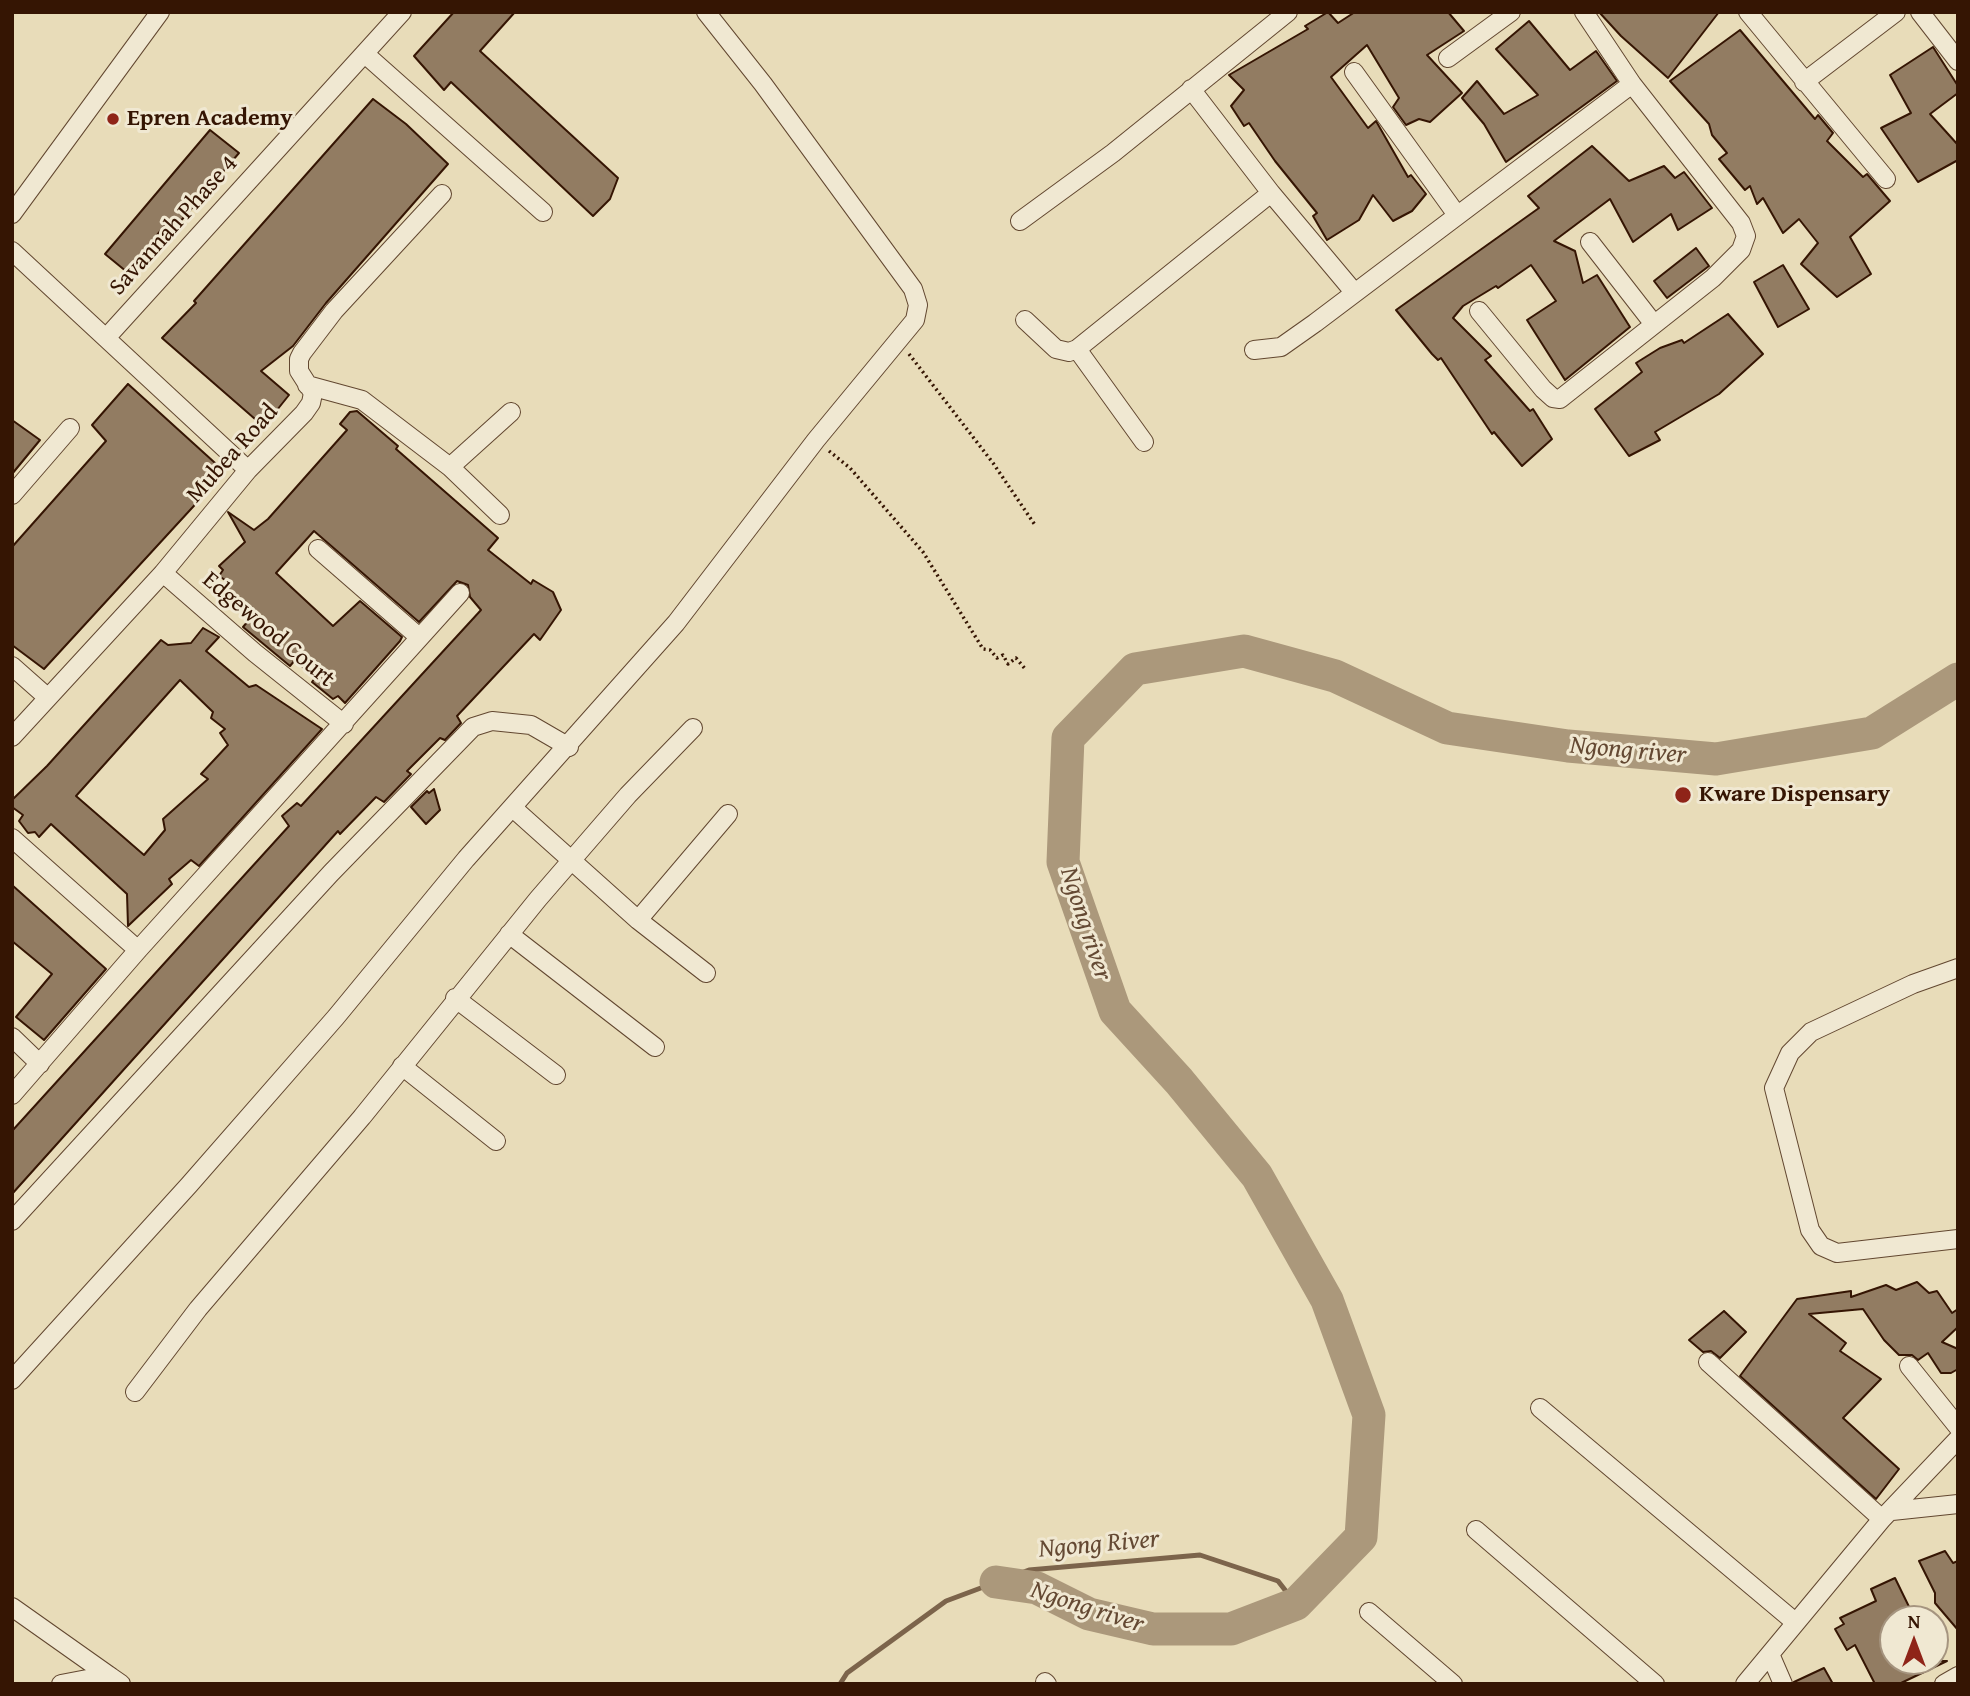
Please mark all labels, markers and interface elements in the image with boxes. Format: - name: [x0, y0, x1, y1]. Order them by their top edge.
- place label: Epren Academy: [127, 105, 293, 133]
- marker: Epren Academy: [105, 111, 121, 127]
- street label: Savannah Phase 4: [104, 150, 244, 302]
- street label: Mubea Road: [181, 399, 285, 509]
- street label: Edgewood Court: [196, 566, 340, 694]
- water label: Ngong river: [1568, 730, 1688, 772]
- place label: Kware Dispensary: [1699, 781, 1890, 809]
- marker: Kware Dispensary: [1673, 785, 1693, 805]
- water label: Ngong river: [1052, 864, 1118, 984]
- water label: Ngong River: [1037, 1524, 1161, 1566]
- water label: Ngong river: [1027, 1575, 1147, 1641]
- north arrow: [1879, 1605, 1949, 1675]
- text: N: [1908, 1607, 1920, 1635]

